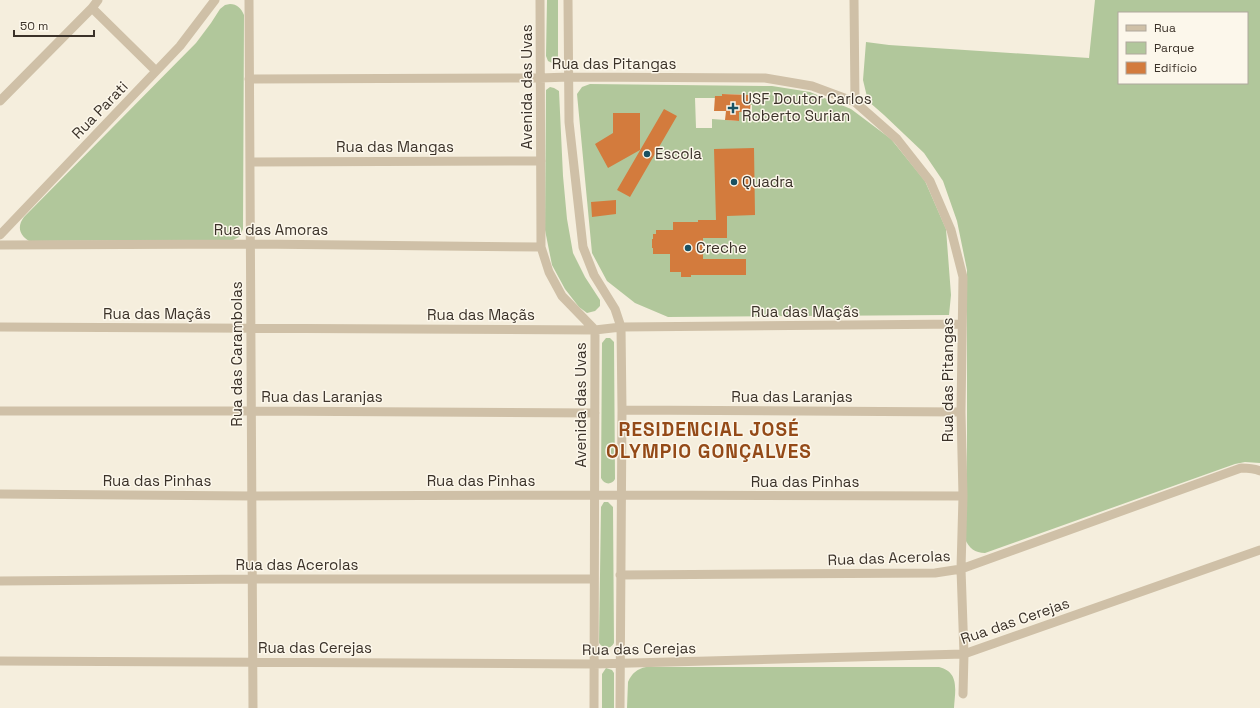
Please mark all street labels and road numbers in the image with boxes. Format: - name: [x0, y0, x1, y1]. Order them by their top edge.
- street label: Avenida das Uvas: [517, 24, 536, 150]
- street label: Rua das Pitangas: [552, 54, 676, 73]
- street label: Rua Parati: [68, 77, 132, 142]
- street label: Rua das Mangas: [336, 137, 454, 156]
- street label: Rua das Amoras: [214, 220, 328, 239]
- street label: Rua das Carambolas: [227, 281, 246, 427]
- street label: Rua das Maçãs: [751, 302, 859, 321]
- street label: Rua das Maçãs: [103, 304, 211, 323]
- street label: Rua das Maçãs: [427, 305, 535, 324]
- street label: Rua das Pitangas: [938, 318, 957, 442]
- street label: Avenida das Uvas: [571, 342, 590, 468]
- street label: Rua das Laranjas: [261, 387, 383, 406]
- street label: Rua das Laranjas: [731, 387, 853, 406]
- street label: Rua das Pinhas: [103, 471, 211, 490]
- street label: Rua das Pinhas: [427, 471, 535, 490]
- street label: Rua das Pinhas: [751, 472, 859, 491]
- street label: Rua das Acerolas: [827, 546, 951, 569]
- street label: Rua das Acerolas: [235, 555, 359, 574]
- street label: Rua das Cerejas: [958, 593, 1072, 648]
- street label: Rua das Cerejas: [258, 638, 372, 657]
- street label: Rua das Cerejas: [582, 638, 696, 659]

